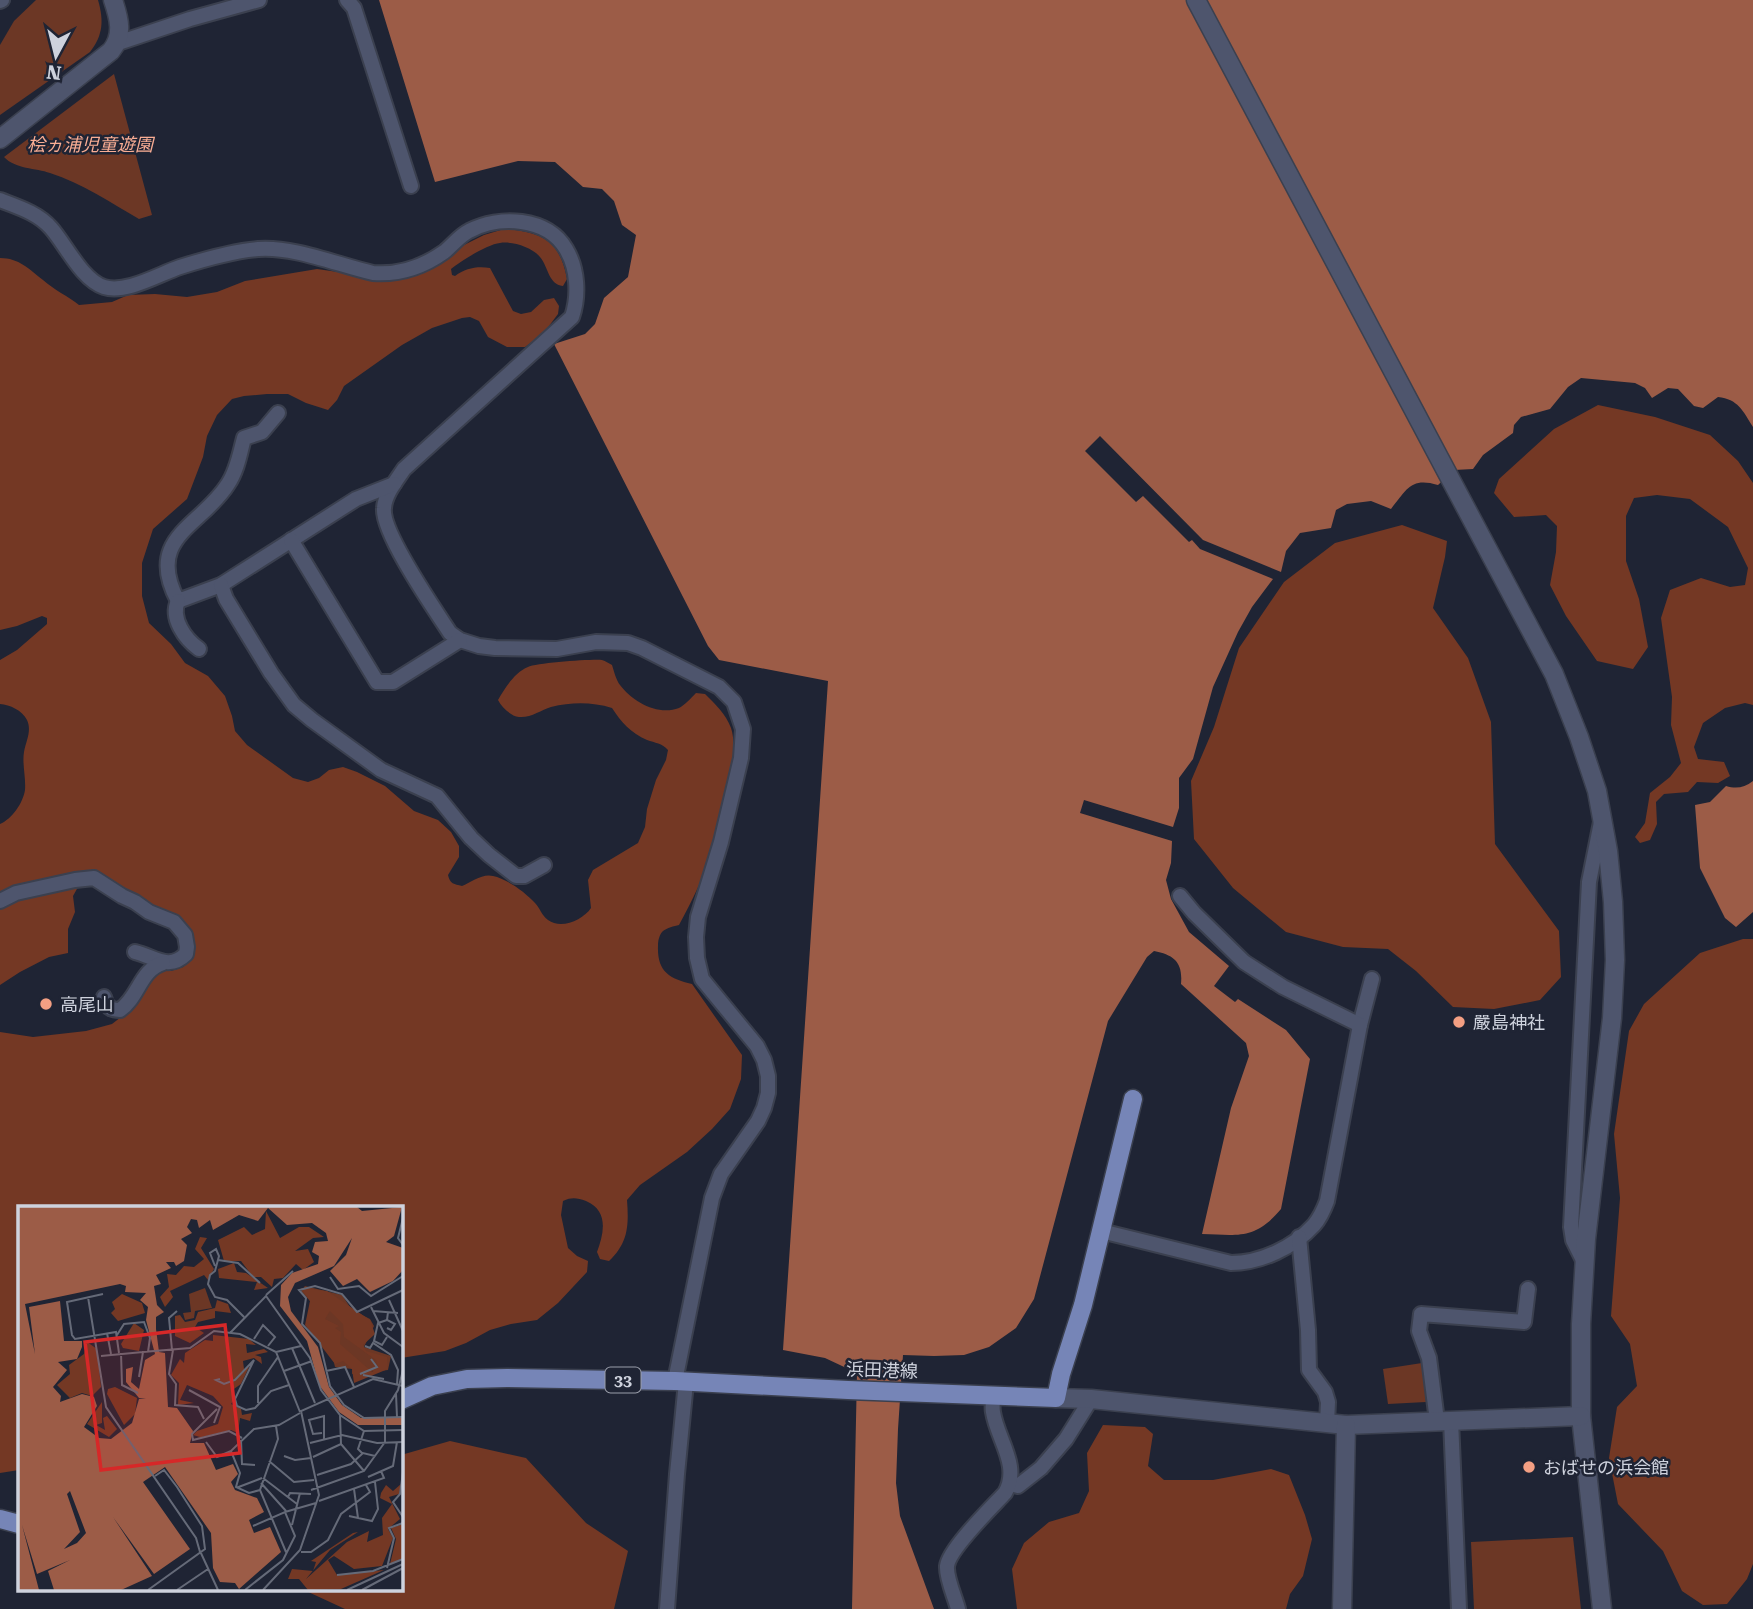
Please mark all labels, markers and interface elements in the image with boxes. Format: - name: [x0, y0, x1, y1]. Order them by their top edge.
- north arrow: [21, 21, 91, 91]
- text: N: [45, 60, 63, 85]
- park label: 桧ヵ浦児童遊園: [27, 134, 156, 155]
- place label: 高尾山: [60, 994, 114, 1015]
- marker: 高尾山: [38, 996, 54, 1012]
- place label: 嚴島神社: [1473, 1012, 1545, 1033]
- marker: 嚴島神社: [1451, 1014, 1467, 1030]
- inset map: [18, 1206, 402, 1592]
- street label: 浜田港線: [846, 1358, 918, 1382]
- road number: 33: [606, 1368, 640, 1392]
- place label: おばせの浜会館: [1543, 1457, 1669, 1478]
- marker: おばせの浜会館: [1521, 1459, 1537, 1475]

